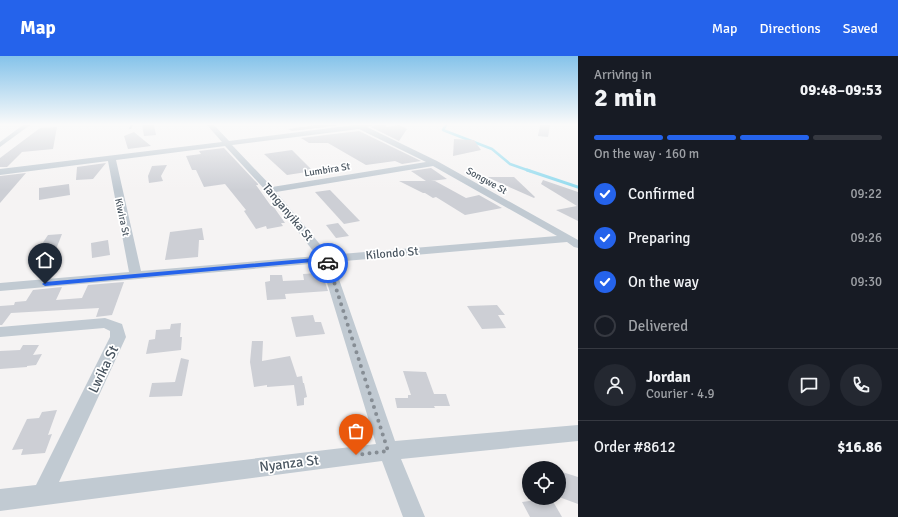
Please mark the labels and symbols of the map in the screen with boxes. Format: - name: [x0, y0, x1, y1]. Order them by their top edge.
- street label: Lumbira St: [303, 160, 351, 180]
- street label: Songwe St: [464, 165, 509, 197]
- street label: Tanganyika St: [259, 180, 316, 244]
- street label: Kiwira St: [112, 197, 132, 238]
- pin: [28, 243, 62, 284]
- courier: [308, 243, 348, 283]
- street label: Kilondo St: [365, 244, 419, 263]
- street label: Lwika St: [85, 343, 122, 396]
- pin: [339, 414, 373, 455]
- street label: Nyanza St: [258, 451, 320, 476]

